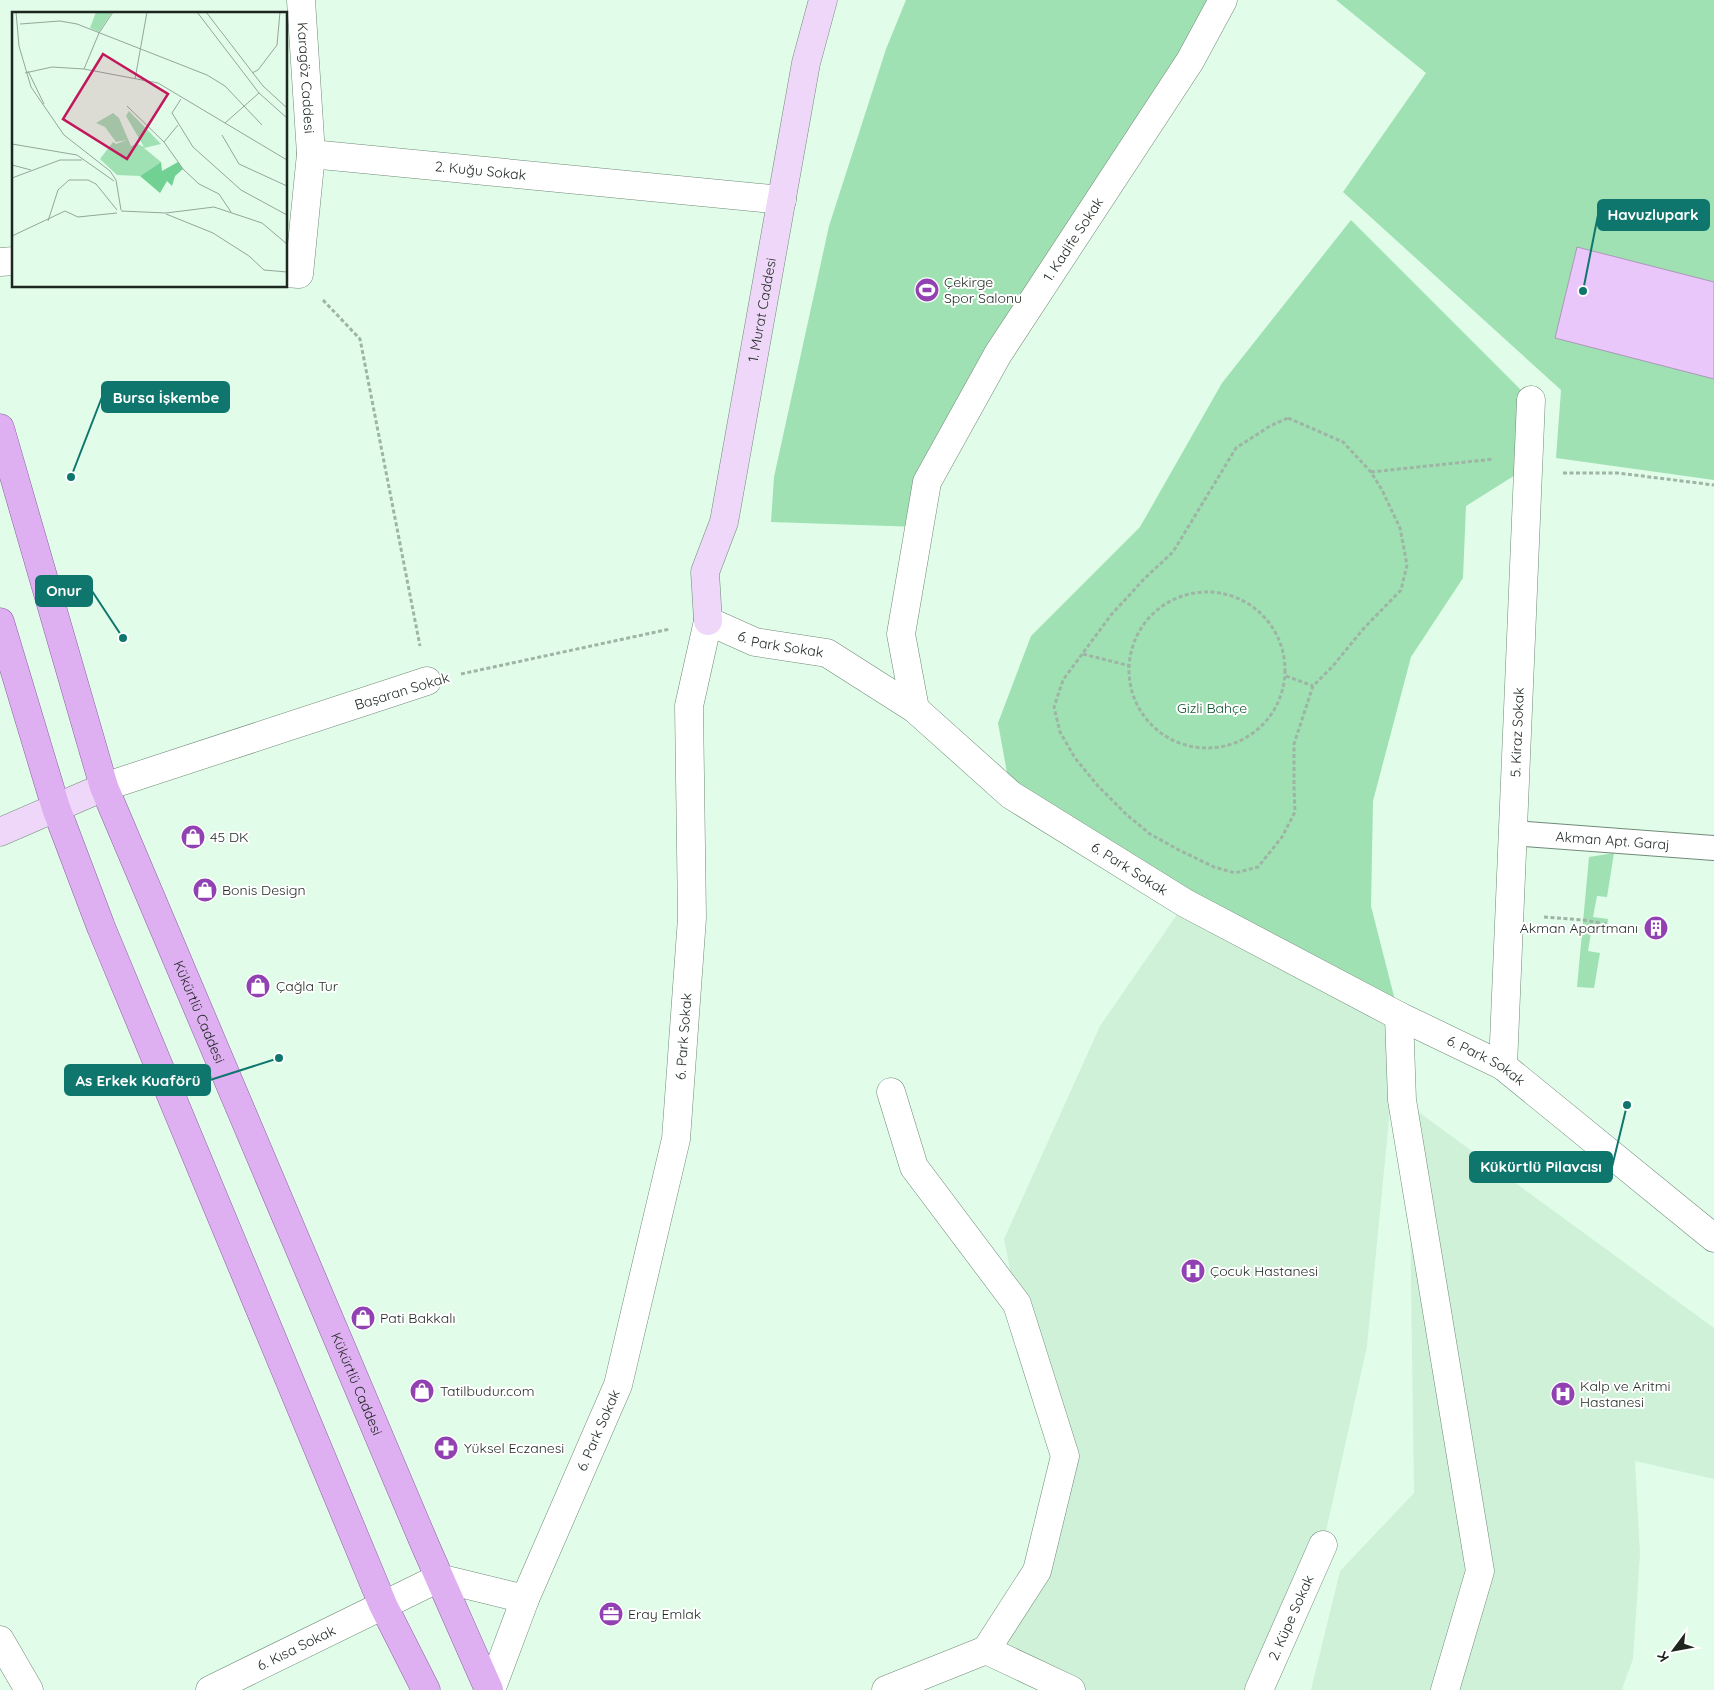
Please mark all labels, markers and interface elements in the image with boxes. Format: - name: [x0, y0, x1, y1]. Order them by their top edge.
- inset map: [12, 12, 288, 288]
- street label: Karagöz Caddesi: [293, 22, 319, 134]
- street label: 2. Kuğu Sokak: [434, 157, 527, 184]
- street label: 1. Kadife Sokak: [1039, 194, 1107, 285]
- callout: Havuzlupark: [1598, 200, 1709, 230]
- text: Havuzlupark: [1607, 205, 1699, 224]
- street label: 1. Murat Caddesi: [744, 256, 780, 363]
- place label: Çekirge Spor Salonu: [944, 273, 1022, 307]
- sports icon: Çekirge Spor Salonu: [914, 277, 940, 303]
- callout: Bursa İşkembe: [102, 382, 229, 412]
- text: Bursa İşkembe: [113, 388, 219, 407]
- callout: Onur: [36, 576, 92, 606]
- text: Onur: [46, 581, 82, 600]
- street label: 6. Park Sokak: [735, 626, 825, 661]
- street label: Başaran Sokak: [353, 668, 451, 714]
- street label: 5. Kiraz Sokak: [1506, 687, 1528, 778]
- park label: Gizli Bahçe: [1177, 699, 1247, 717]
- shop icon: 45 DK: [180, 824, 206, 850]
- street label: Akman Apt. Garaj: [1555, 827, 1670, 854]
- place label: 45 DK: [210, 828, 248, 846]
- street label: 6. Park Sokak: [1088, 838, 1171, 899]
- shop icon: Bonis Design: [192, 877, 218, 903]
- place label: Bonis Design: [222, 881, 306, 899]
- building icon: Akman Apartmanı: [1643, 915, 1669, 941]
- place label: Akman Apartmanı: [1520, 919, 1638, 937]
- street label: Kükürtlü Caddesi: [170, 958, 229, 1066]
- shop icon: Çağla Tur: [245, 973, 271, 999]
- place label: Çağla Tur: [276, 977, 339, 995]
- street label: 6. Park Sokak: [671, 992, 696, 1081]
- street label: 6. Park Sokak: [1444, 1031, 1529, 1089]
- callout: As Erkek Kuaförü: [65, 1065, 210, 1095]
- text: As Erkek Kuaförü: [76, 1071, 201, 1090]
- callout: Kükürtlü Pilavcısı: [1470, 1152, 1612, 1182]
- text: Kükürtlü Pilavcısı: [1480, 1157, 1602, 1176]
- hospital icon: Çocuk Hastanesi: [1180, 1258, 1206, 1284]
- place label: Çocuk Hastanesi: [1210, 1262, 1318, 1280]
- shop icon: Pati Bakkalı: [350, 1305, 376, 1331]
- place label: Pati Bakkalı: [380, 1309, 455, 1327]
- street label: Kükürtlü Caddesi: [327, 1330, 386, 1438]
- place label: Kalp ve Aritmi Hastanesi: [1580, 1377, 1670, 1411]
- shop icon: Tatilbudur.com: [409, 1378, 435, 1404]
- hospital icon: Kalp ve Aritmi Hastanesi: [1550, 1381, 1576, 1407]
- place label: Tatilbudur.com: [440, 1382, 535, 1400]
- street label: 6. Park Sokak: [573, 1387, 624, 1474]
- pharmacy icon: Yüksel Eczanesi: [433, 1435, 459, 1461]
- place label: Yüksel Eczanesi: [464, 1439, 564, 1457]
- street label: 2. Küpe Sokak: [1264, 1572, 1318, 1663]
- office icon: Eray Emlak: [598, 1601, 624, 1627]
- place label: Eray Emlak: [628, 1605, 701, 1623]
- street label: 6. Kısa Sokak: [254, 1621, 338, 1675]
- north arrow: [1649, 1625, 1699, 1675]
- text: K: [1653, 1648, 1673, 1666]

